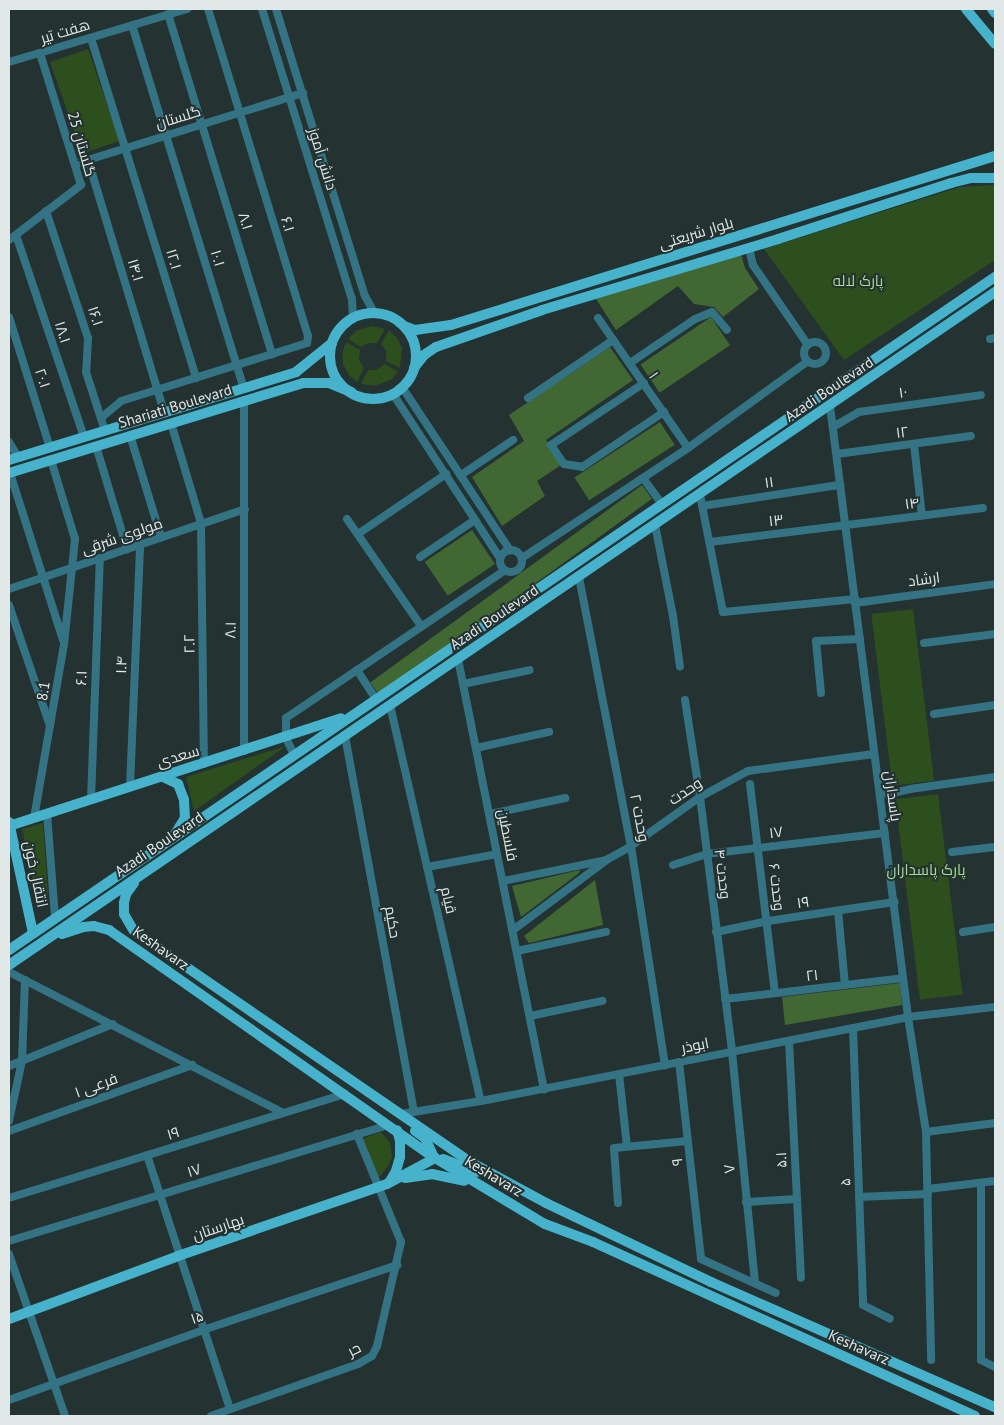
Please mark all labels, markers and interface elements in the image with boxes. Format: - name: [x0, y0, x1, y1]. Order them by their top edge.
- street label: هفت تیر: [38, 15, 92, 47]
- street label: گلستان: [153, 102, 203, 132]
- street label: گلستان 25: [64, 109, 100, 179]
- street label: دانش آموز: [305, 126, 341, 192]
- street label: ۸.۱: [235, 210, 257, 232]
- street label: بلوار شریعتی: [656, 213, 736, 253]
- street label: ۶.۱: [277, 214, 299, 234]
- street label: ۱۲.۱: [162, 247, 186, 271]
- street label: ۱۰.۱: [207, 248, 229, 268]
- street label: ۱۴.۱: [124, 257, 148, 283]
- park label: پارک لاله: [833, 272, 883, 290]
- street label: ۱۶.۱: [84, 304, 108, 328]
- street label: ۱۸.۱: [51, 319, 75, 345]
- street label: Azadi Boulevard: [781, 353, 877, 425]
- street label: ۲۰.۱: [31, 366, 55, 390]
- street label: ۱: [645, 368, 663, 382]
- street label: Shariati Boulevard: [116, 380, 234, 432]
- street label: ۱۰: [898, 383, 908, 401]
- street label: ۱۲: [895, 422, 909, 442]
- street label: ۱۱: [763, 472, 775, 492]
- street label: ۱۴: [904, 493, 920, 513]
- street label: ۱۳: [768, 510, 784, 530]
- street label: مولوی شرقی: [79, 514, 165, 558]
- street label: ارشاد: [907, 568, 941, 590]
- street label: Azadi Boulevard: [446, 581, 542, 653]
- street label: ۸.۱: [221, 621, 239, 639]
- street label: ۲.۲: [180, 634, 198, 654]
- street label: ۱.۴: [112, 656, 130, 674]
- street label: ۶.۱: [72, 670, 90, 686]
- street label: 8.1: [33, 680, 53, 702]
- street label: سعدی: [155, 741, 201, 771]
- street label: پاسداران: [881, 770, 905, 822]
- street label: وحدت: [665, 774, 705, 808]
- street label: وحدت ۲: [627, 793, 653, 843]
- street label: فلسطین: [494, 807, 522, 863]
- street label: Azadi Boulevard: [111, 808, 207, 880]
- street label: ۱۷: [768, 822, 784, 842]
- street label: انتقال خون: [20, 839, 52, 909]
- street label: وحدت ۴: [711, 848, 735, 900]
- park label: پارک پاسداران: [886, 861, 966, 879]
- street label: وحدت ۶: [765, 862, 789, 912]
- street label: قیام: [437, 885, 461, 915]
- street label: ۱۹: [796, 892, 810, 912]
- street label: حکیم: [381, 904, 405, 940]
- street label: Keshavarz: [129, 922, 193, 974]
- street label: ۲۱: [805, 965, 819, 985]
- street label: ابوذر: [680, 1034, 710, 1056]
- street label: فرعی ۱: [72, 1069, 120, 1101]
- street label: ۱۹: [164, 1123, 182, 1143]
- street label: Keshavarz: [462, 1152, 526, 1200]
- street label: ۵.۱: [772, 1152, 790, 1168]
- street label: ۹: [668, 1157, 686, 1167]
- street label: ۱۷: [185, 1159, 203, 1181]
- street label: ۷: [720, 1163, 738, 1175]
- street label: ۵: [836, 1178, 854, 1186]
- street label: بهارستان: [190, 1210, 246, 1244]
- street label: ۱۵: [188, 1306, 206, 1328]
- street label: Keshavarz: [826, 1326, 892, 1368]
- street label: حر: [344, 1338, 364, 1360]

